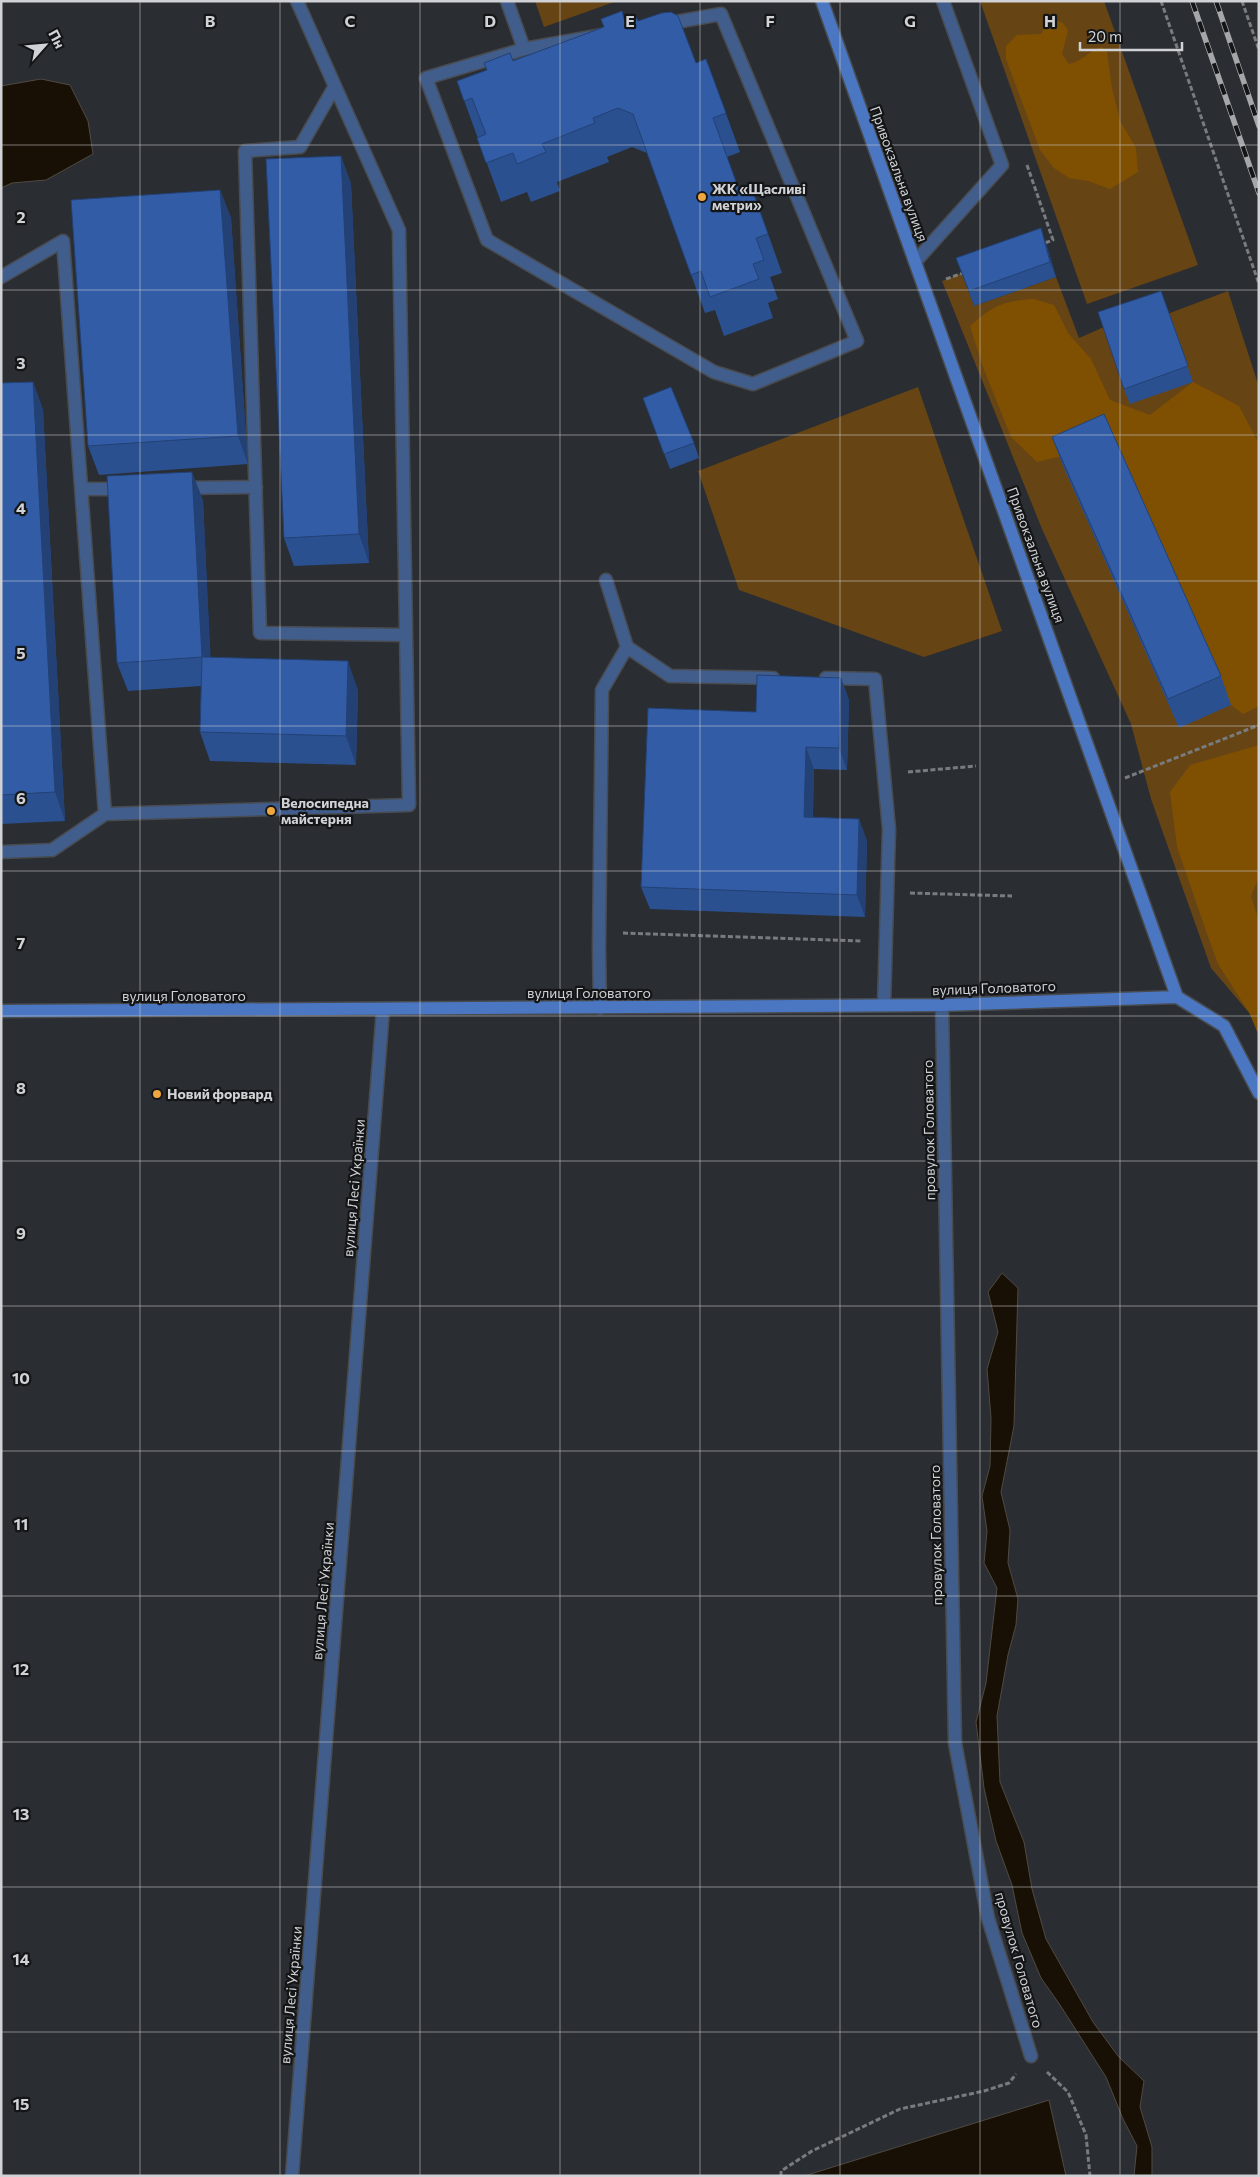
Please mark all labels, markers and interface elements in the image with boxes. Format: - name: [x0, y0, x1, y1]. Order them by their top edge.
- text: B: [205, 11, 216, 30]
- text: C: [345, 11, 356, 30]
- text: D: [484, 11, 496, 30]
- text: E: [625, 11, 635, 30]
- text: F: [765, 11, 775, 30]
- text: G: [904, 11, 916, 30]
- text: H: [1044, 11, 1056, 30]
- north arrow: [20, 20, 70, 70]
- scale bar: [1080, 20, 1182, 52]
- text: Пн: [45, 27, 69, 51]
- text: 20 m: [1088, 27, 1122, 45]
- street label: Привокзальна вулиця: [867, 104, 932, 244]
- place label: ЖК «Щасливі метри»: [712, 180, 806, 213]
- marker: ЖК «Щасливі метри»: [696, 191, 708, 203]
- text: 2: [16, 207, 26, 226]
- text: 3: [16, 353, 26, 372]
- street label: Привокзальна вулиця: [1004, 485, 1069, 625]
- text: 4: [16, 498, 26, 517]
- text: 5: [16, 643, 26, 662]
- text: 6: [16, 788, 26, 807]
- place label: Велосипедна майстерня: [281, 794, 369, 827]
- marker: Велосипедна майстерня: [265, 805, 277, 817]
- text: 7: [17, 933, 26, 952]
- street label: вулиця Головатого: [932, 977, 1056, 998]
- street label: вулиця Головатого: [527, 984, 651, 1001]
- street label: вулиця Головатого: [122, 987, 246, 1004]
- street label: провулок Головатого: [919, 1059, 938, 1201]
- text: 8: [16, 1078, 26, 1097]
- place label: Новий форвард: [167, 1085, 273, 1102]
- marker: Новий форвард: [151, 1088, 163, 1100]
- street label: вулиця Лесі Українки: [339, 1118, 368, 1258]
- text: 9: [16, 1223, 26, 1242]
- text: 10: [12, 1368, 30, 1387]
- street label: провулок Головатого: [926, 1464, 945, 1606]
- text: 11: [14, 1514, 28, 1533]
- street label: вулиця Лесі Українки: [308, 1521, 337, 1661]
- text: 12: [13, 1659, 29, 1678]
- text: 13: [13, 1804, 29, 1823]
- street label: провулок Головатого: [992, 1890, 1047, 2030]
- street label: вулиця Лесі Українки: [276, 1925, 305, 2065]
- text: 14: [12, 1949, 30, 1968]
- text: 15: [13, 2094, 29, 2113]

